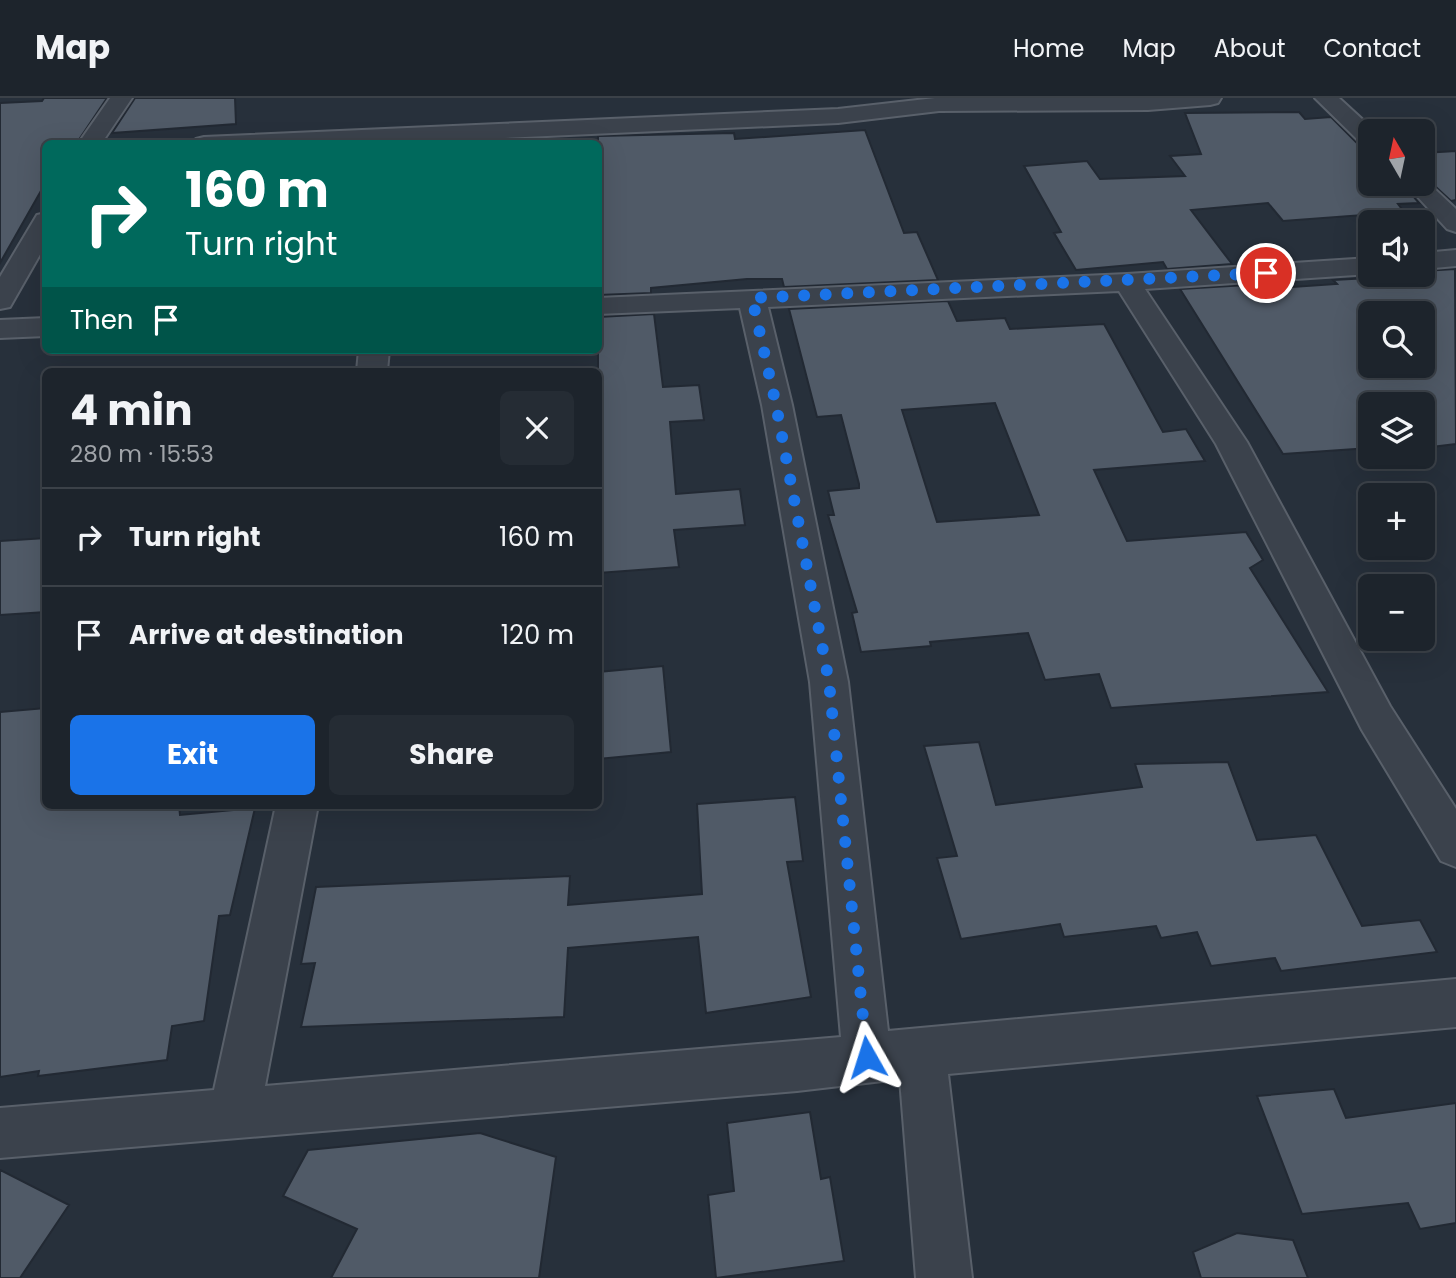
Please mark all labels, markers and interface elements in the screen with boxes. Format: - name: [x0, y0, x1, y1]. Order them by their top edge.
- text: Map: [35, 24, 110, 71]
- text: Home: [1013, 32, 1085, 65]
- text: Map: [1123, 32, 1176, 65]
- text: About: [1214, 32, 1285, 65]
- text: Contact: [1323, 32, 1421, 65]
- north arrow: [1358, 119, 1435, 196]
- map controls: [1358, 119, 1435, 651]
- text: 160 m: [185, 156, 329, 224]
- icon: right: [70, 168, 161, 259]
- button: sound: [1358, 210, 1435, 287]
- text: Turn right: [185, 221, 337, 266]
- pin: [1236, 243, 1296, 303]
- icon: arrive: [1247, 254, 1285, 292]
- icon: arrive: [147, 301, 185, 339]
- button: search: [1358, 301, 1435, 378]
- text: Then: [70, 302, 133, 338]
- text: 4 min: [70, 381, 193, 440]
- button: close: [500, 391, 574, 465]
- button: layers: [1358, 392, 1435, 469]
- text: 280 m · 15:53: [70, 438, 214, 470]
- button: +: [1358, 483, 1435, 560]
- icon: right: [70, 518, 108, 556]
- text: Turn right: [129, 519, 261, 555]
- text: 160 m: [499, 519, 574, 555]
- button: −: [1358, 574, 1435, 651]
- icon: arrive: [70, 616, 108, 654]
- text: Arrive at destination: [129, 617, 404, 653]
- text: 120 m: [501, 617, 574, 653]
- button: Exit: [70, 715, 315, 795]
- button: Share: [329, 715, 574, 795]
- position arrow: [830, 1020, 904, 1094]

